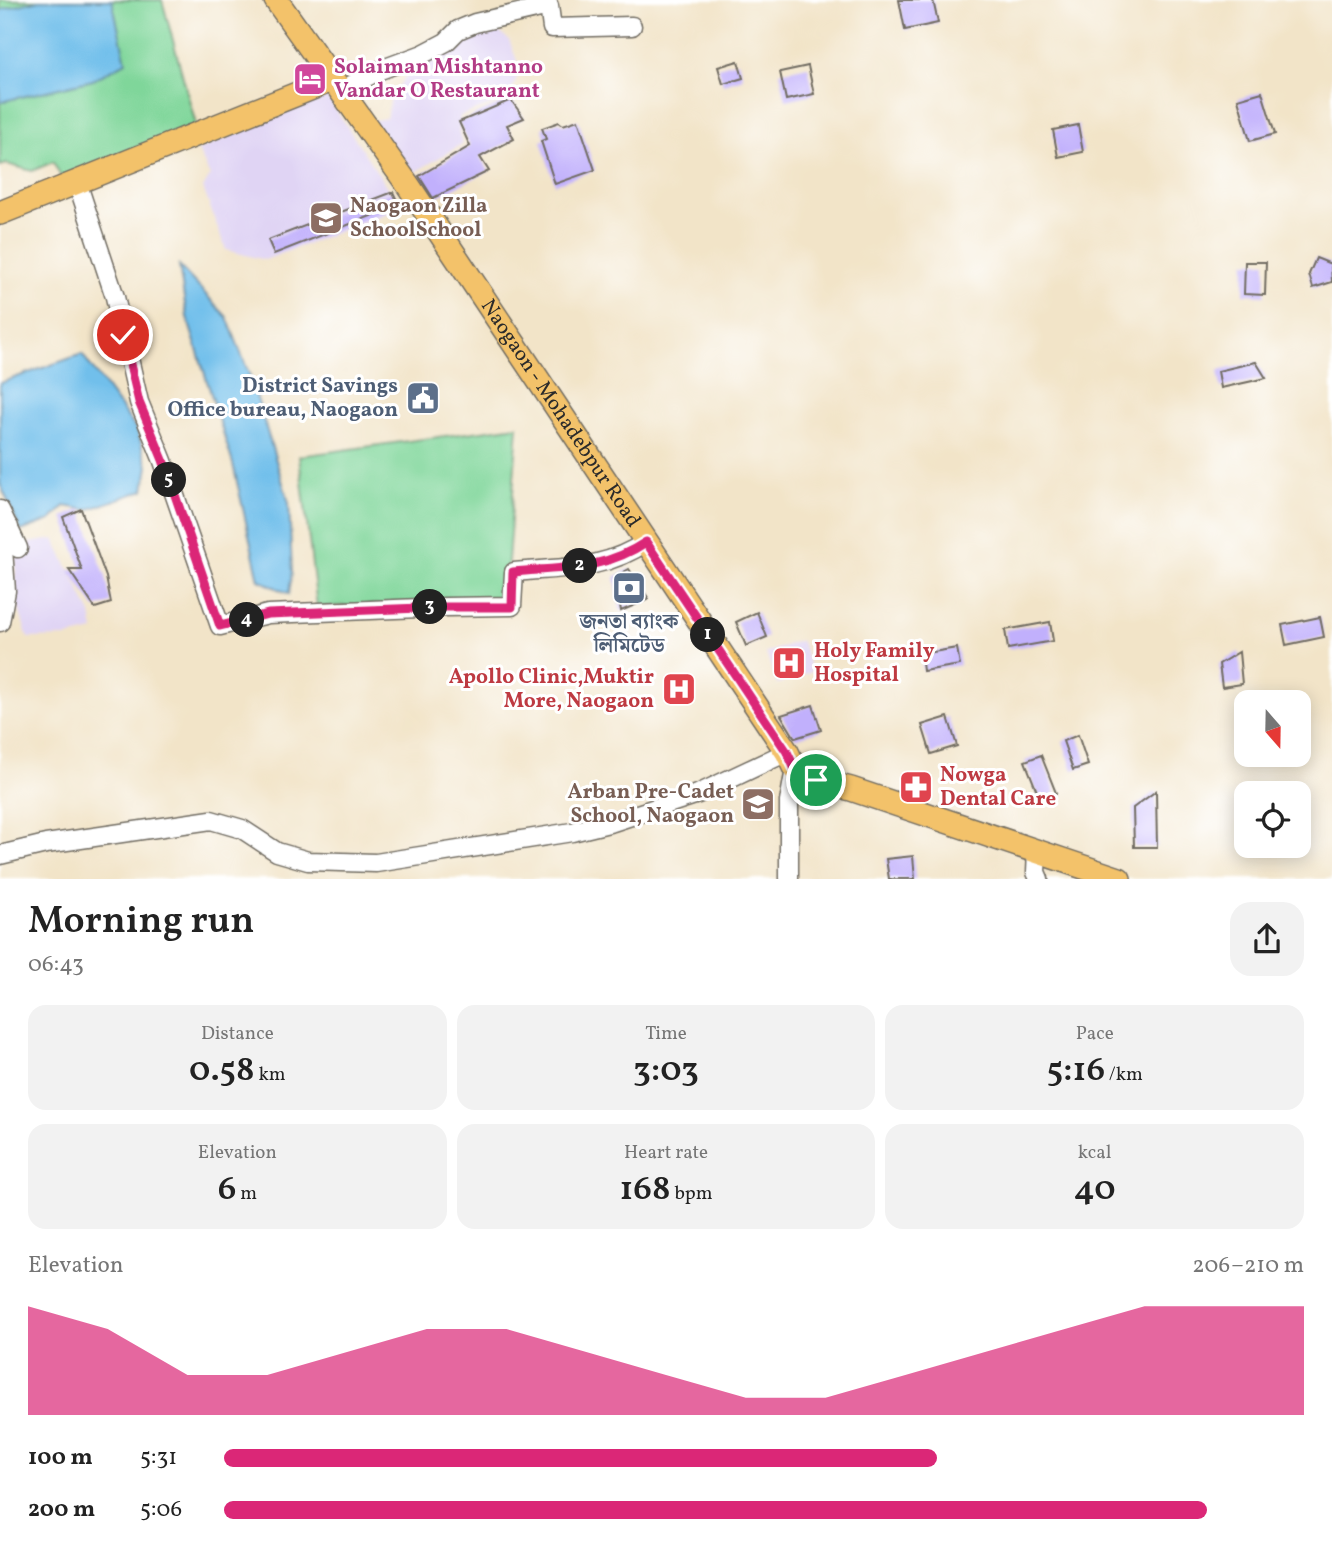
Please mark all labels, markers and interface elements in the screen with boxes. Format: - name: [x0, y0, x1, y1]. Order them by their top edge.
- place label: Solaiman Mishtanno Vandar O Restaurant: [334, 53, 543, 106]
- hotel icon: Solaiman Mishtanno Vandar O Restaurant: [291, 60, 329, 98]
- place label: Naogaon Zilla SchoolSchool: [350, 192, 488, 245]
- school or university icon: Naogaon Zilla SchoolSchool: [307, 199, 345, 237]
- street label: Naogaon - Mohadebpur Road: [474, 293, 648, 533]
- pin: [93, 305, 153, 365]
- icon: check: [104, 316, 142, 354]
- place label: District Savings Office bureau, Naogaon: [167, 372, 398, 425]
- public building icon: District Savings Office bureau, Naogaon: [404, 379, 442, 417]
- pin: 5: [152, 462, 186, 498]
- text: 5: [164, 466, 173, 492]
- pin: 2: [562, 548, 598, 584]
- text: 2: [575, 552, 584, 578]
- bank icon: জনতা ব্যাংক লিমিটেড: [610, 569, 648, 607]
- pin: 3: [412, 590, 448, 624]
- text: 3: [425, 593, 434, 619]
- pin: 4: [230, 602, 264, 638]
- text: 4: [241, 606, 252, 632]
- place label: জনতা ব্যাংক লিমিটেড: [579, 608, 680, 661]
- pin: 1: [690, 618, 726, 652]
- text: 1: [704, 621, 711, 647]
- place label: Holy Family Hospital: [814, 637, 935, 690]
- hospital icon: Holy Family Hospital: [770, 644, 808, 682]
- place label: Apollo Clinic,Muktir More, Naogaon: [449, 663, 654, 716]
- hospital icon: Apollo Clinic,Muktir More, Naogaon: [660, 670, 698, 708]
- north arrow: [1234, 690, 1311, 766]
- map controls: [1234, 690, 1311, 858]
- pin: [786, 750, 846, 810]
- icon: arrive: [797, 761, 835, 799]
- place label: Nowga Dental Care: [940, 761, 1056, 814]
- pharmacy icon: Nowga Dental Care: [897, 768, 935, 806]
- place label: Arban Pre-Cadet School, Naogaon: [568, 778, 734, 831]
- button: locate: [1234, 781, 1311, 858]
- school or university icon: Arban Pre-Cadet School, Naogaon: [739, 785, 777, 823]
- text: Morning run: [28, 896, 254, 949]
- button: share: [1230, 902, 1304, 976]
- text: 06:43: [28, 949, 84, 981]
- text: Distance: [201, 1021, 274, 1047]
- text: Time: [645, 1021, 687, 1047]
- text: Pace: [1076, 1021, 1114, 1047]
- text: 0.58: [189, 1047, 255, 1095]
- text: 3:03: [633, 1047, 699, 1095]
- text: 5:16: [1046, 1047, 1105, 1095]
- text: km: [255, 1062, 286, 1088]
- text: /km: [1105, 1062, 1143, 1088]
- text: Elevation: [198, 1140, 277, 1166]
- text: Heart rate: [624, 1140, 708, 1166]
- text: kcal: [1078, 1140, 1112, 1166]
- text: 6: [218, 1166, 236, 1214]
- text: 168: [620, 1166, 671, 1214]
- text: 40: [1074, 1166, 1116, 1214]
- text: m: [236, 1181, 257, 1207]
- text: bpm: [671, 1181, 712, 1207]
- text: Elevation: [28, 1250, 124, 1282]
- text: 206–210 m: [1192, 1250, 1304, 1282]
- text: 100 m: [28, 1442, 93, 1474]
- text: 5:31: [140, 1442, 177, 1474]
- text: 200 m: [28, 1494, 95, 1526]
- text: 5:06: [140, 1494, 182, 1526]

